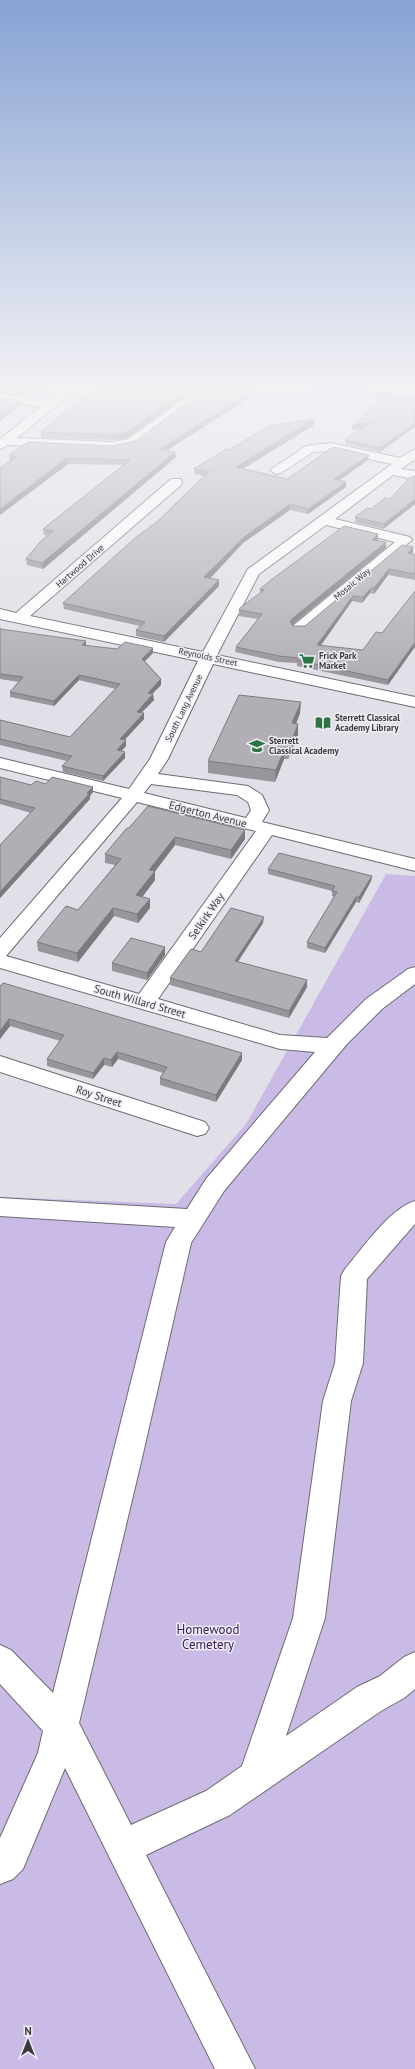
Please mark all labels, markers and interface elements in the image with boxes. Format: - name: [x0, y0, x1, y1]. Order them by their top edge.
- street label: Hartwood Drive: [53, 541, 106, 590]
- street label: Mosaic Way: [331, 565, 373, 602]
- street label: Reynolds Street: [178, 645, 239, 668]
- place label: Frick Park Market: [319, 650, 357, 671]
- supermarket icon: Frick Park Market: [298, 652, 316, 670]
- street label: South Lang Avenue: [162, 672, 205, 743]
- place label: Sterrett Classical Academy Library: [335, 712, 400, 733]
- library icon: Sterrett Classical Academy Library: [314, 714, 332, 732]
- place label: Sterrett Classical Academy: [269, 735, 339, 756]
- school or university icon: Sterrett Classical Academy: [248, 737, 266, 755]
- street label: Edgerton Avenue: [168, 798, 249, 831]
- street label: Selkirk Way: [185, 889, 228, 942]
- street label: South Willard Street: [93, 981, 188, 1021]
- street label: Roy Street: [74, 1082, 124, 1110]
- park label: Homewood Cemetery: [176, 1621, 240, 1653]
- north arrow: [8, 2021, 48, 2061]
- text: N: [24, 2024, 32, 2038]

